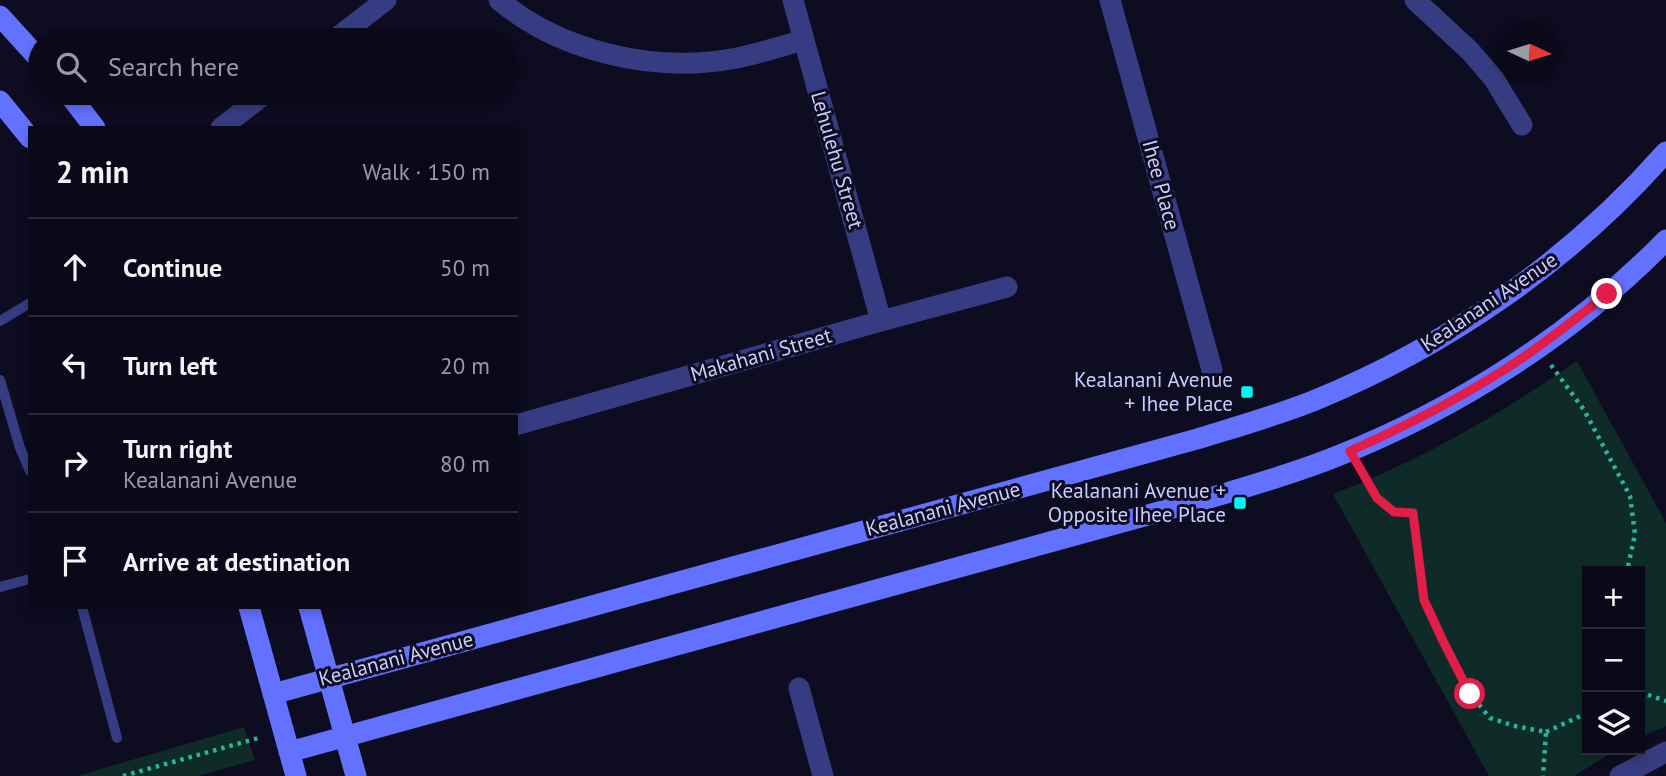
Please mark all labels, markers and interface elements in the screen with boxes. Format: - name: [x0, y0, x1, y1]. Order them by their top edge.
- north arrow: [1498, 21, 1561, 84]
- search box: [28, 28, 518, 105]
- icon: search: [52, 48, 90, 86]
- text: Search here: [108, 50, 239, 83]
- street label: Lehulehu Street: [805, 88, 870, 232]
- street label: Ihee Place: [1137, 137, 1186, 233]
- text: 2 min: [56, 152, 129, 191]
- text: Walk · 150 m: [363, 157, 490, 186]
- street label: Kealanani Avenue: [1415, 246, 1562, 357]
- icon: ahead: [56, 248, 94, 286]
- text: Continue: [123, 251, 222, 284]
- text: 50 m: [440, 253, 490, 282]
- route end: [1591, 278, 1622, 309]
- street label: Makahani Street: [687, 321, 835, 388]
- icon: left: [56, 346, 94, 384]
- text: Turn left: [123, 349, 217, 382]
- text: 20 m: [440, 351, 490, 380]
- place label: Kealanani Avenue + Ihee Place: [1074, 366, 1233, 417]
- marker: Kealanani Avenue + Ihee Place: [1239, 384, 1255, 400]
- text: Turn right: [123, 432, 232, 465]
- icon: right: [56, 444, 94, 482]
- text: 80 m: [440, 449, 490, 478]
- text: Kealanani Avenue: [123, 465, 297, 494]
- street label: Kealanani Avenue: [863, 475, 1023, 542]
- place label: Kealanani Avenue + Opposite Ihee Place: [1048, 477, 1226, 528]
- marker: Kealanani Avenue + Opposite Ihee Place: [1232, 495, 1248, 511]
- icon: arrive: [56, 542, 94, 580]
- text: Arrive at destination: [123, 545, 350, 578]
- map controls: [1582, 566, 1645, 755]
- button: +: [1582, 566, 1645, 629]
- street label: Kealanani Avenue: [316, 625, 476, 692]
- button: −: [1582, 629, 1645, 692]
- route start: [1454, 678, 1485, 709]
- button: layers: [1582, 692, 1645, 755]

